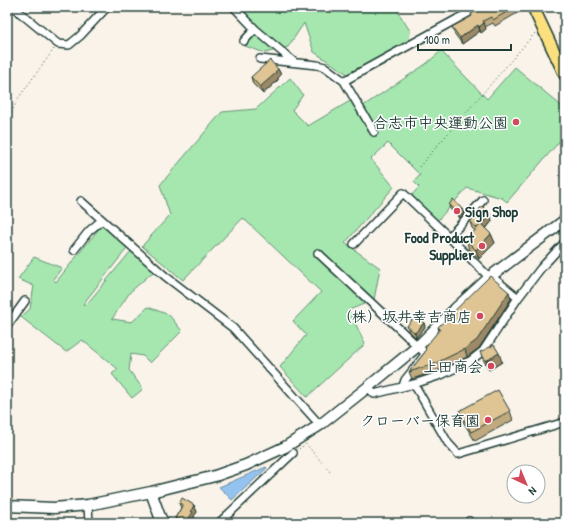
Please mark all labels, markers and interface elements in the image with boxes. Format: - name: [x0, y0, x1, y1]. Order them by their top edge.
- scale bar: [418, 26, 511, 52]
- text: 100 m: [424, 31, 450, 48]
- place label: 合志市中央運動公園: [373, 112, 508, 133]
- marker: 合志市中央運動公園: [511, 117, 521, 127]
- place label: Sign Shop: [465, 201, 518, 223]
- marker: Sign Shop: [452, 206, 462, 216]
- place label: Food Product Supplier: [404, 227, 475, 266]
- marker: Food Product Supplier: [477, 241, 487, 251]
- place label: （株）坂井幸吉商店: [337, 306, 472, 327]
- marker: （株）坂井幸吉商店: [475, 311, 485, 321]
- place label: 上田商会: [423, 356, 483, 377]
- marker: 上田商会: [486, 361, 496, 371]
- place label: クローバー保育園: [360, 410, 480, 431]
- marker: クローバー保育園: [483, 415, 493, 425]
- north arrow: [506, 464, 546, 504]
- text: N: [526, 484, 540, 498]

